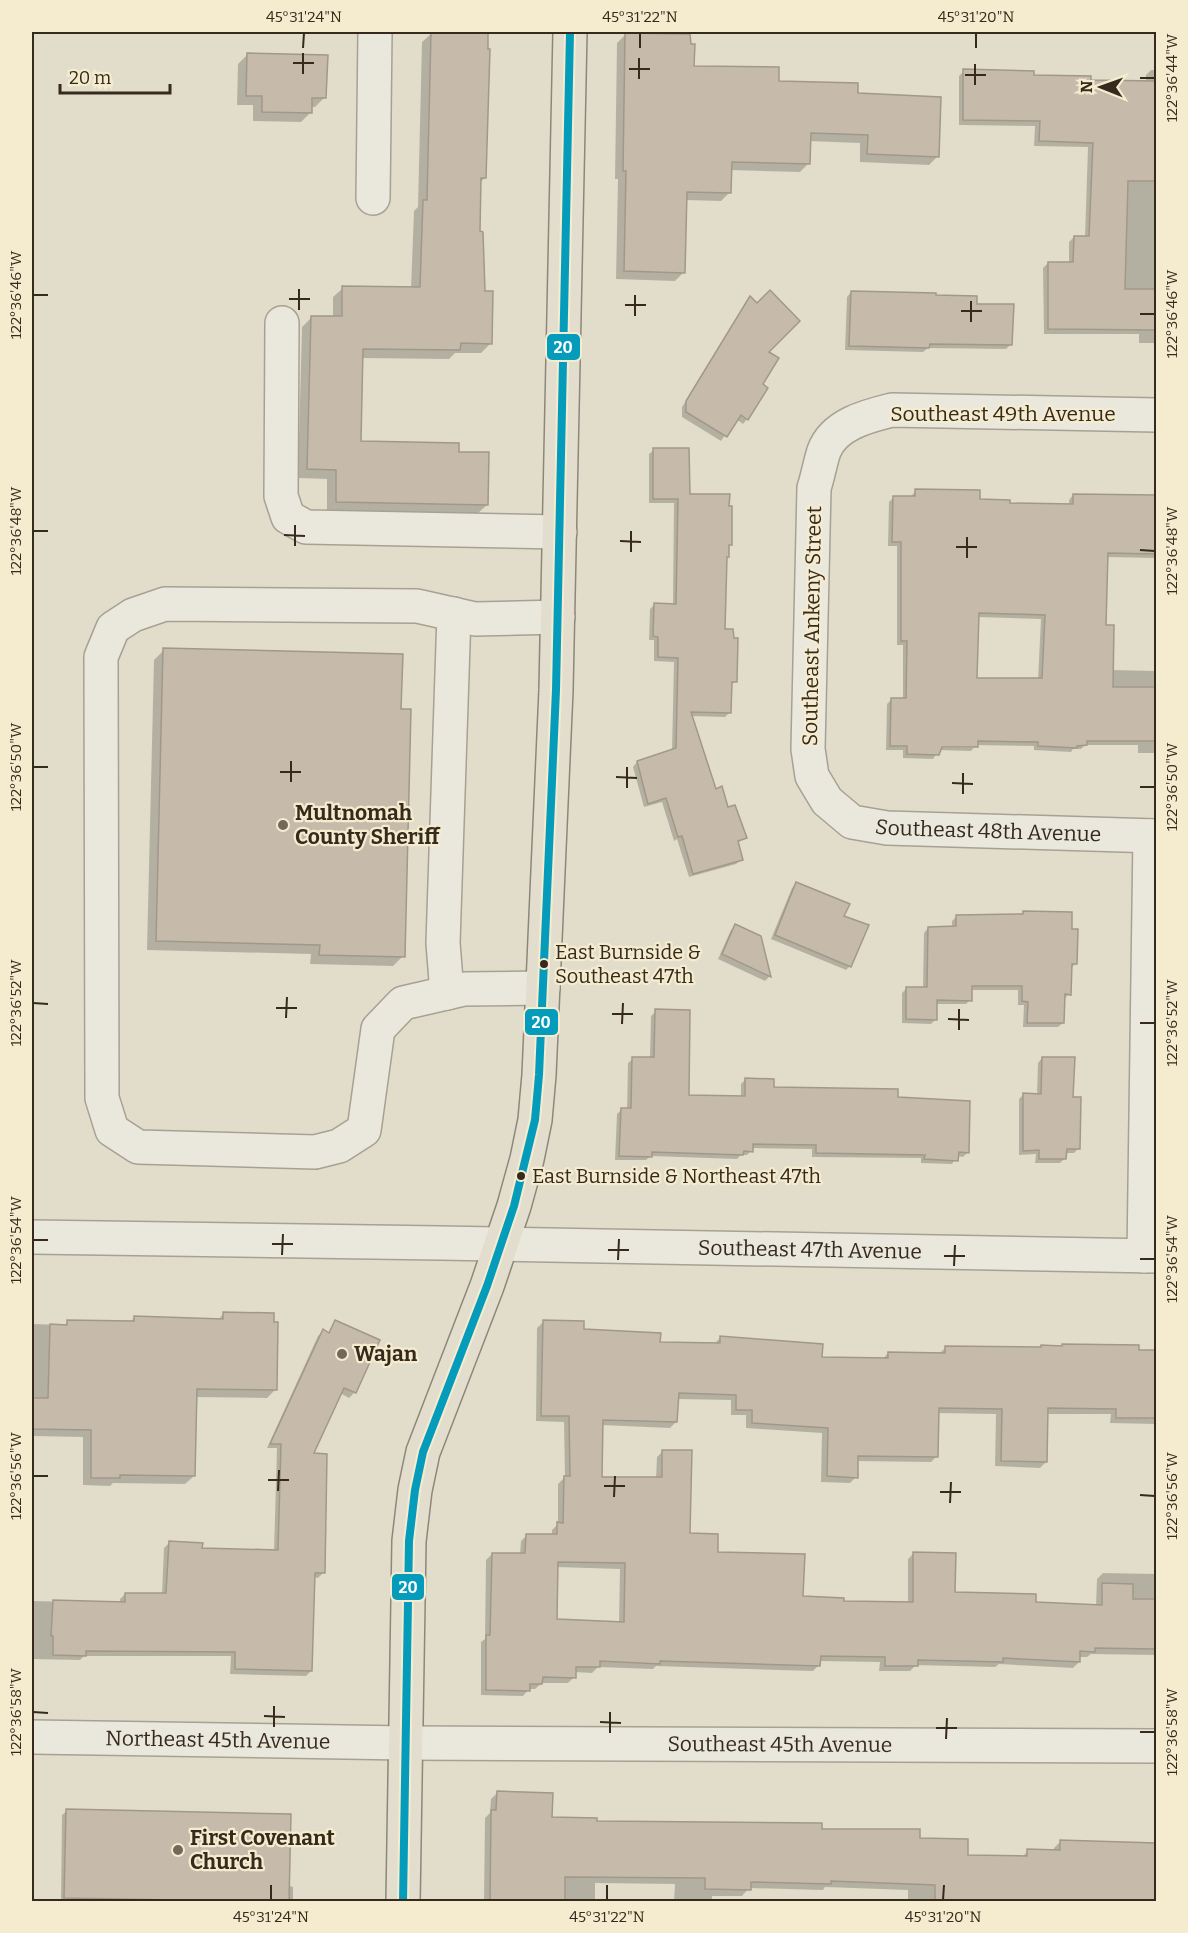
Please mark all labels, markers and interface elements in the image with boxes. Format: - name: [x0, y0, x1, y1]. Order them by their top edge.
- text: 45°31'24"N: [266, 8, 342, 26]
- text: 45°31'22"N: [602, 8, 678, 26]
- text: 45°31'20"N: [938, 8, 1014, 26]
- text: 122°36'44"W: [1163, 33, 1181, 122]
- scale bar: [60, 57, 170, 95]
- north arrow: [1071, 57, 1131, 117]
- text: 20 m: [69, 67, 111, 89]
- text: N: [1077, 80, 1096, 93]
- text: 122°36'46"W: [7, 250, 25, 339]
- text: 122°36'46"W: [1163, 269, 1181, 358]
- line badge: 20: [546, 333, 581, 361]
- text: 20: [553, 338, 573, 357]
- street label: Southeast 49th Avenue: [890, 401, 1116, 427]
- text: 122°36'48"W: [7, 486, 25, 575]
- street label: Southeast Ankeny Street: [797, 505, 827, 746]
- text: 122°36'48"W: [1163, 506, 1181, 595]
- text: 122°36'50"W: [7, 722, 25, 811]
- text: 122°36'50"W: [1163, 742, 1181, 831]
- place label: Multnomah County Sheriff: [295, 800, 441, 850]
- street label: Southeast 48th Avenue: [873, 813, 1102, 847]
- marker: Multnomah County Sheriff: [276, 818, 290, 832]
- place label: East Burnside & Southeast 47th: [555, 940, 701, 988]
- marker: East Burnside & Southeast 47th: [538, 958, 550, 970]
- text: 122°36'52"W: [7, 959, 25, 1047]
- text: 122°36'52"W: [1163, 979, 1181, 1067]
- line badge: 20: [524, 1008, 559, 1036]
- text: 20: [531, 1013, 551, 1032]
- place label: East Burnside & Northeast 47th: [532, 1164, 822, 1188]
- marker: East Burnside & Northeast 47th: [515, 1170, 527, 1182]
- text: 122°36'54"W: [7, 1195, 25, 1284]
- text: 122°36'54"W: [1163, 1214, 1181, 1303]
- street label: Southeast 47th Avenue: [698, 1235, 922, 1265]
- place label: Wajan: [354, 1341, 418, 1367]
- marker: Wajan: [335, 1347, 349, 1361]
- text: 122°36'56"W: [7, 1431, 25, 1520]
- text: 122°36'56"W: [1163, 1451, 1181, 1540]
- line badge: 20: [391, 1573, 425, 1601]
- text: 20: [398, 1578, 418, 1597]
- text: 122°36'58"W: [7, 1667, 25, 1756]
- text: 122°36'58"W: [1163, 1687, 1181, 1776]
- street label: Northeast 45th Avenue: [105, 1725, 331, 1755]
- street label: Southeast 45th Avenue: [667, 1731, 892, 1758]
- place label: First Covenant Church: [190, 1825, 335, 1875]
- marker: First Covenant Church: [171, 1843, 185, 1857]
- text: 45°31'24"N: [233, 1908, 309, 1926]
- text: 45°31'22"N: [569, 1908, 645, 1926]
- text: 45°31'20"N: [905, 1908, 981, 1926]

